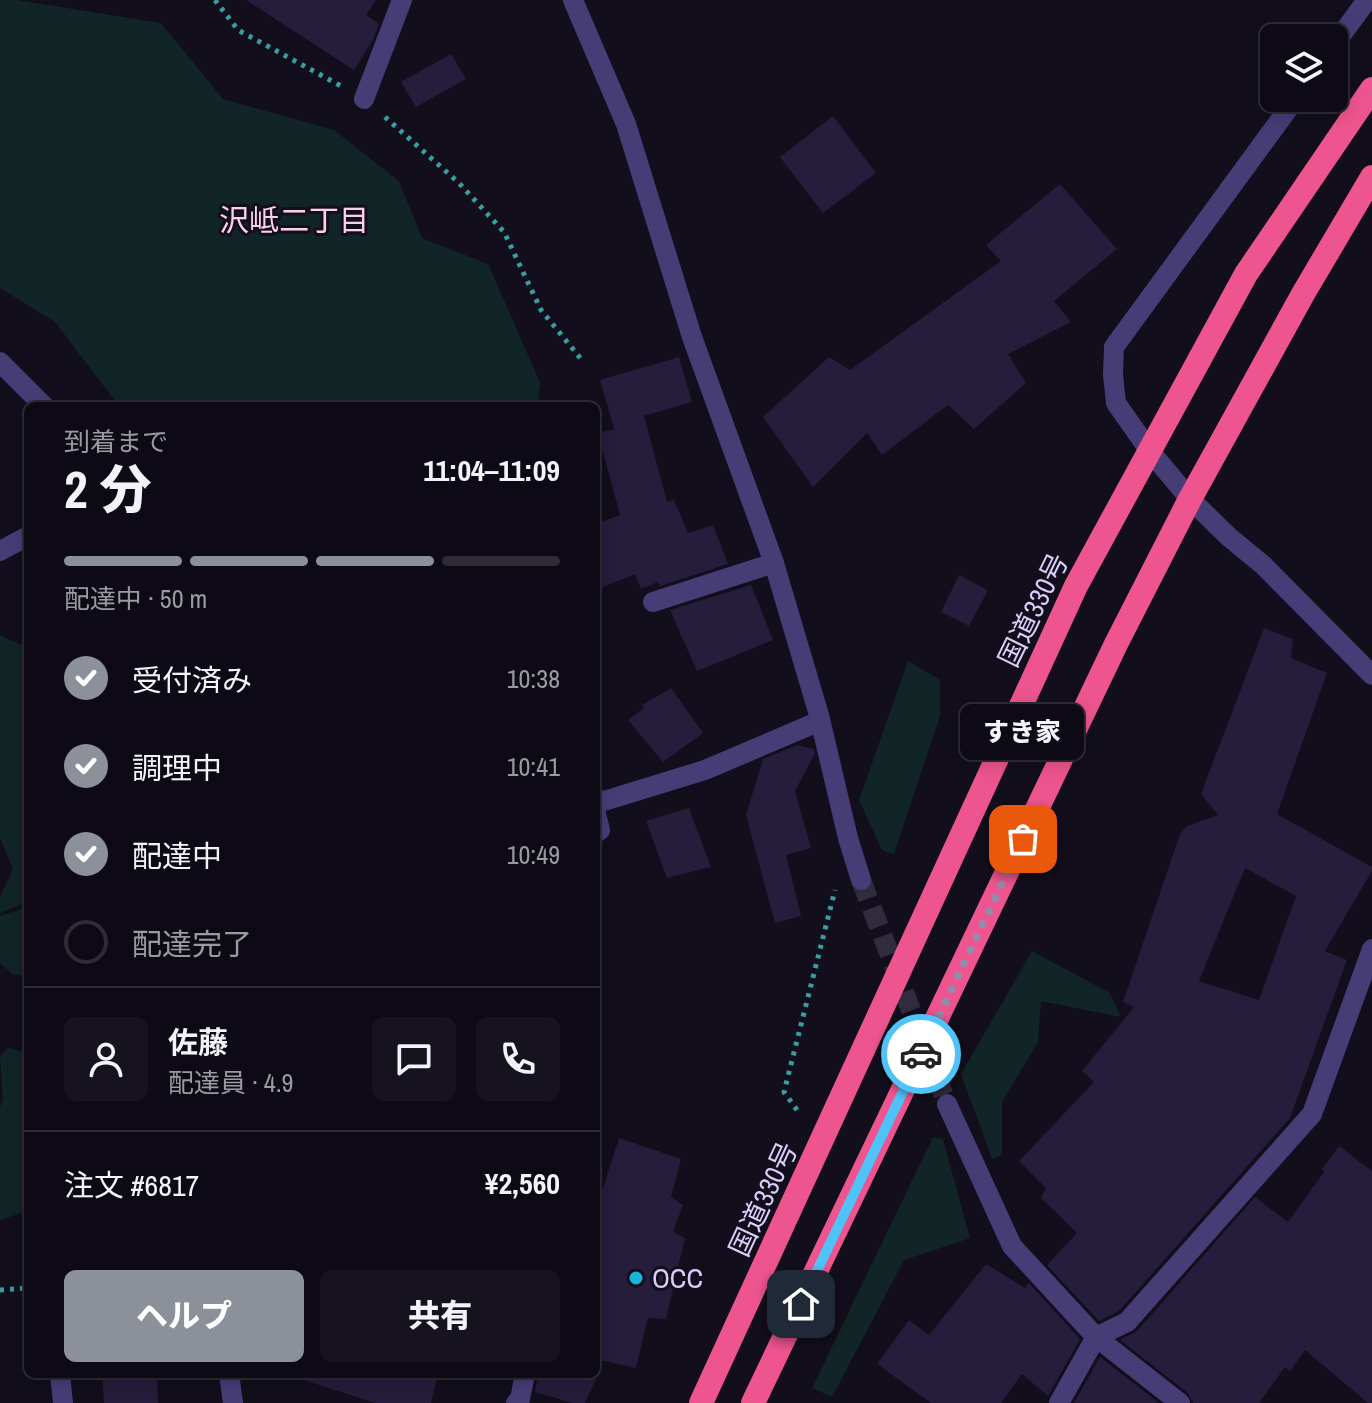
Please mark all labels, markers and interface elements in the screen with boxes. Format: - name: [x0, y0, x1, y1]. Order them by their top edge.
- map controls: [1260, 24, 1348, 112]
- button: layers: [1260, 24, 1348, 112]
- district label: 沢岻二丁目: [219, 200, 369, 240]
- text: 到着まで: [64, 424, 168, 459]
- text: 11:04–11:09: [423, 450, 560, 490]
- text: 2 分: [64, 454, 152, 524]
- street label: 国道330号: [989, 547, 1077, 673]
- text: 配達中 · 50 m: [64, 581, 207, 616]
- icon: check: [64, 656, 108, 700]
- text: 受付済み: [132, 660, 252, 700]
- text: 10:38: [507, 661, 560, 696]
- callout: すき家: [961, 703, 1085, 759]
- text: すき家: [983, 714, 1061, 749]
- icon: check: [64, 744, 108, 788]
- text: 調理中: [132, 748, 222, 788]
- text: 10:41: [507, 749, 560, 784]
- pin: [989, 805, 1057, 873]
- icon: bag: [1001, 817, 1045, 861]
- icon: check: [64, 832, 108, 876]
- text: 配達中: [132, 836, 222, 876]
- text: 10:49: [507, 837, 560, 872]
- text: 配達完了: [132, 924, 252, 964]
- courier: [881, 1014, 961, 1094]
- button: person: [64, 1017, 148, 1101]
- button: chat: [372, 1017, 456, 1101]
- button: phone: [476, 1017, 560, 1101]
- text: 佐藤: [168, 1022, 228, 1062]
- icon: car: [899, 1032, 943, 1076]
- text: 配達員 · 4.9: [168, 1065, 293, 1100]
- street label: 国道330号: [720, 1136, 806, 1262]
- text: ¥2,560: [485, 1163, 560, 1203]
- text: 注文 #6817: [64, 1165, 199, 1205]
- place label: OCC: [652, 1259, 703, 1297]
- marker: OCC: [627, 1269, 645, 1287]
- button: ヘルプ: [64, 1270, 304, 1362]
- button: 共有: [320, 1270, 560, 1362]
- pin: [767, 1270, 835, 1338]
- icon: home: [779, 1282, 823, 1326]

